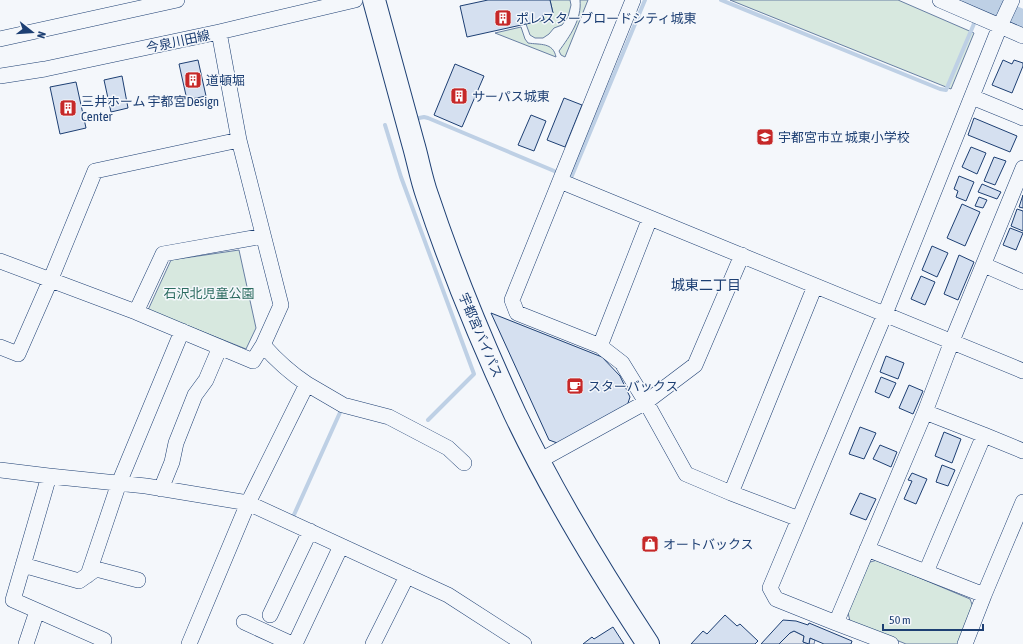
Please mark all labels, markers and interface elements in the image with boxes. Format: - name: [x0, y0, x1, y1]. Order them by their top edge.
- building icon: ポレスターブロードシティ城東: [493, 8, 513, 28]
- place label: ポレスターブロードシティ城東: [516, 11, 696, 26]
- north arrow: [12, 12, 52, 52]
- street label: 今泉川田線: [145, 27, 211, 56]
- text: N: [35, 30, 48, 40]
- building icon: 道頓堀: [183, 70, 203, 90]
- place label: 道頓堀: [206, 73, 245, 88]
- building icon: サーパス城東: [449, 86, 469, 106]
- place label: サーパス城東: [472, 89, 550, 104]
- place label: 三井ホーム 宇都宮Design Center: [81, 94, 219, 124]
- building icon: 三井ホーム 宇都宮Design Center: [58, 98, 78, 118]
- school or university icon: 宇都宮市立 城東小学校: [755, 127, 775, 147]
- place label: 宇都宮市立 城東小学校: [778, 130, 910, 145]
- district label: 城東二丁目: [671, 277, 741, 293]
- park label: 石沢北児童公園: [163, 286, 255, 301]
- street label: 宇都宮バイパス: [456, 290, 505, 380]
- cafe icon: スターバックス: [565, 376, 585, 396]
- place label: スターバックス: [588, 379, 678, 394]
- shop icon: オートバックス: [640, 534, 660, 554]
- place label: オートバックス: [663, 537, 754, 552]
- scale bar: [883, 606, 983, 632]
- text: 50 m: [889, 613, 911, 627]

